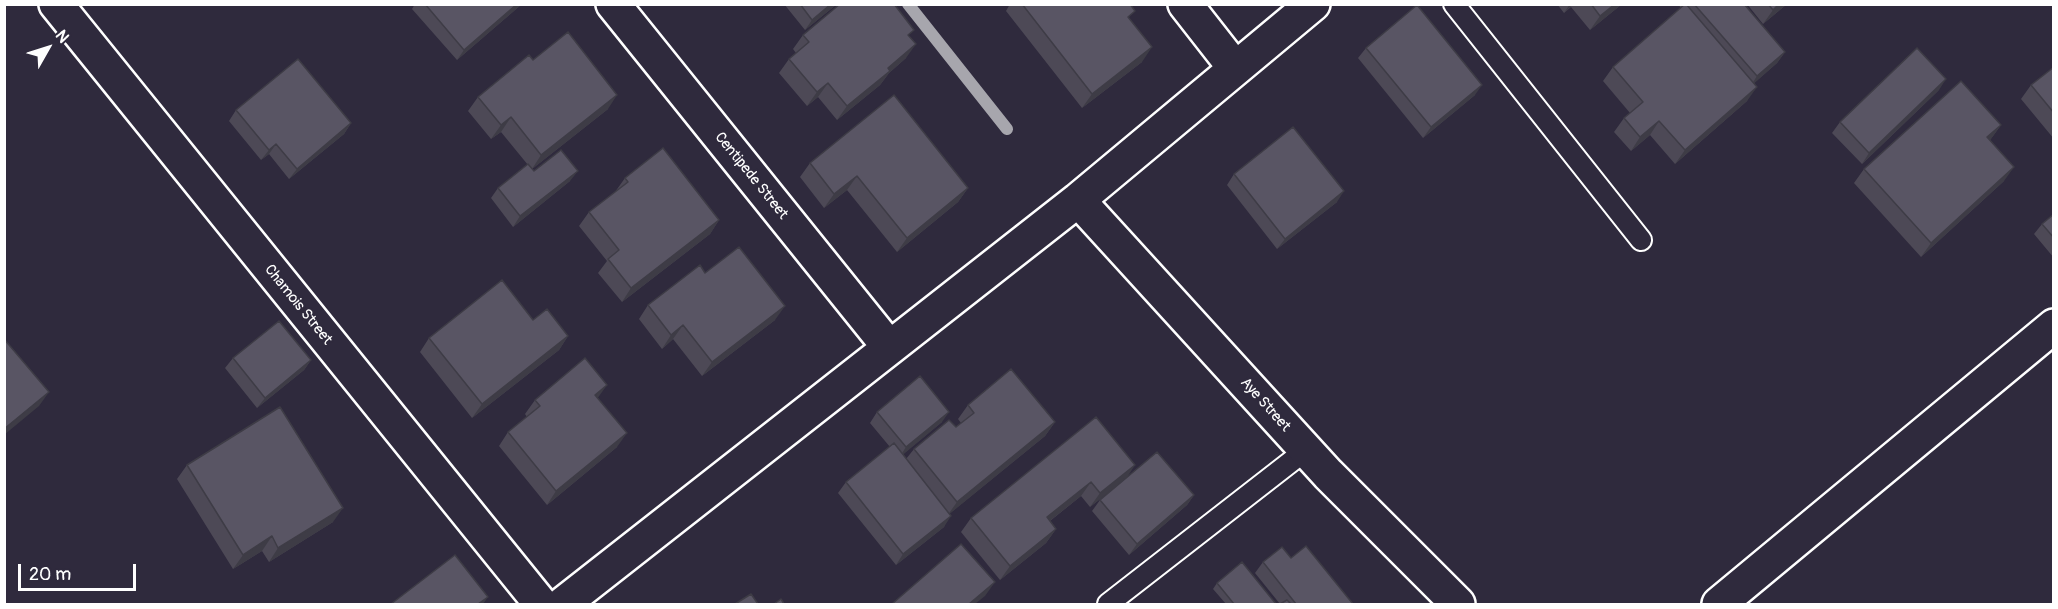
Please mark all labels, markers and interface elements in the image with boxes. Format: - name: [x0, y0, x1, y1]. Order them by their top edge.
- north arrow: [18, 18, 78, 78]
- text: N: [51, 26, 73, 47]
- street label: Centipede Street: [710, 129, 792, 223]
- street label: Chamois Street: [260, 261, 336, 349]
- street label: Aye Street: [1236, 374, 1294, 436]
- scale bar: [21, 552, 140, 590]
- text: 20 m: [29, 563, 71, 586]

